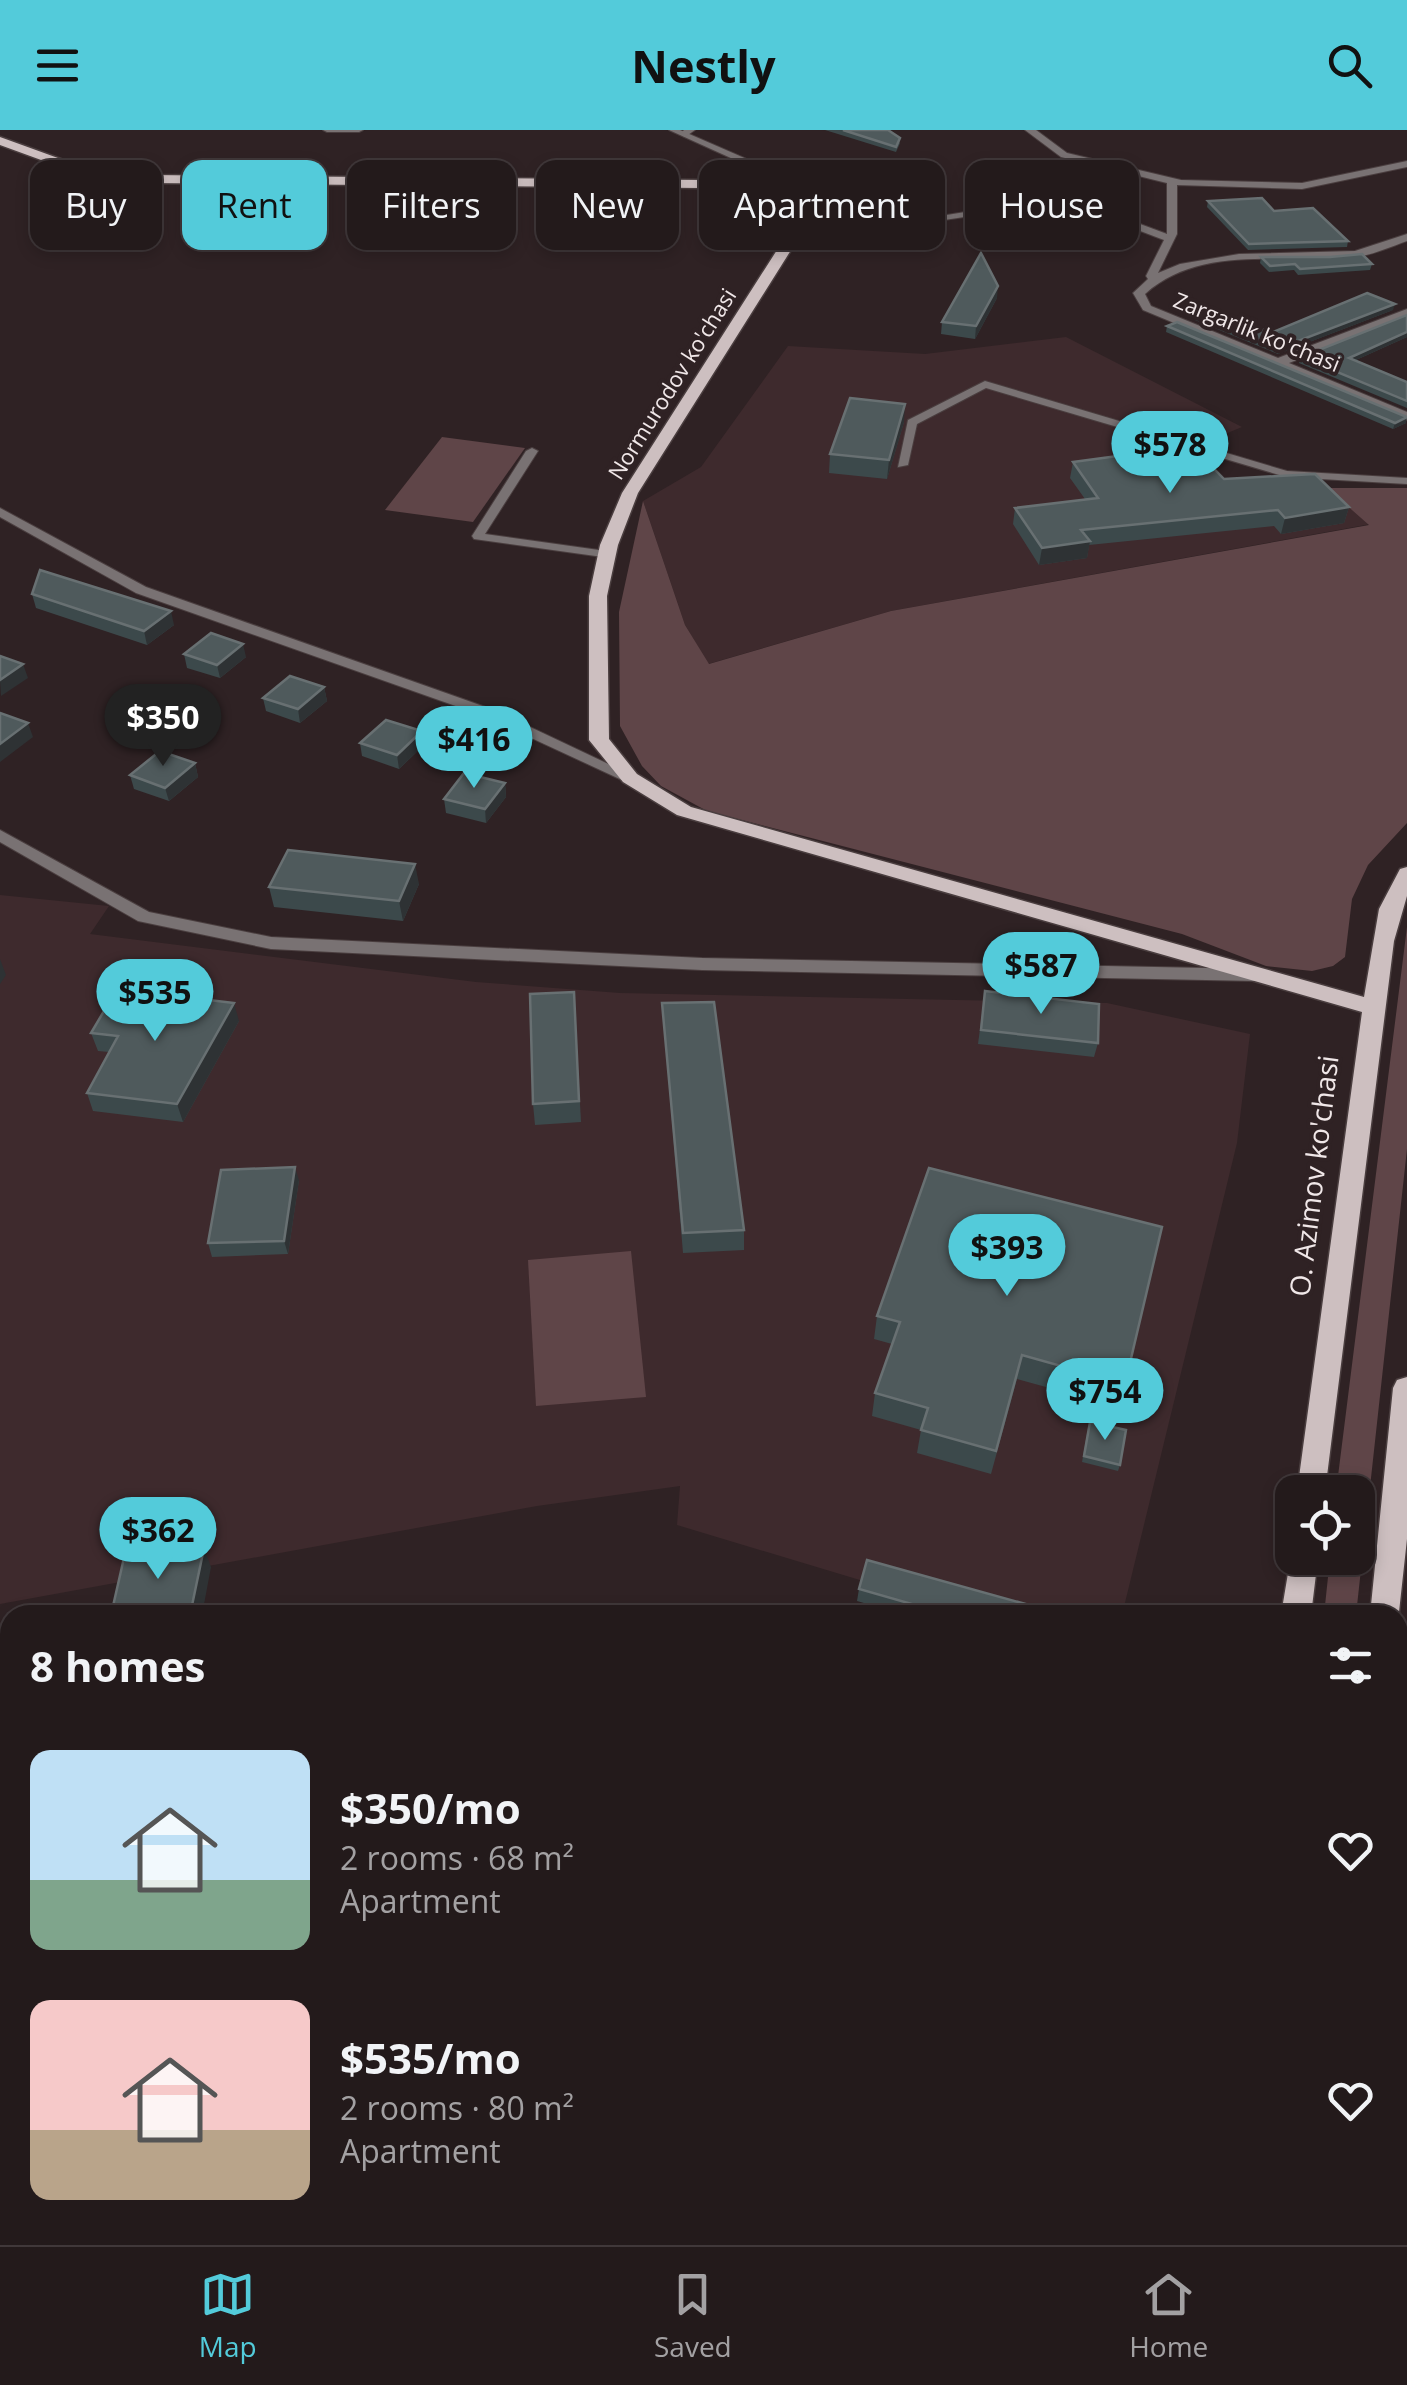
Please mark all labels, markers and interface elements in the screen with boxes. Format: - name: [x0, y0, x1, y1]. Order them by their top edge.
- text: Nestly: [631, 35, 776, 96]
- icon: menu: [30, 38, 85, 93]
- icon: search: [1322, 38, 1377, 93]
- chip: Buy: [30, 160, 162, 250]
- chip: Rent: [182, 160, 327, 250]
- chip: Filters: [347, 160, 516, 250]
- chip: New: [536, 160, 679, 250]
- chip: Apartment: [699, 160, 945, 250]
- chip: House: [965, 160, 1139, 250]
- street label: Normurodov ko'chasi: [600, 282, 742, 485]
- street label: Zargarlik ko'chasi: [1170, 284, 1345, 378]
- pin: $578: [1111, 411, 1229, 496]
- text: $578: [1133, 422, 1207, 465]
- pin: $350: [104, 684, 222, 769]
- text: $350: [126, 695, 200, 738]
- pin: $416: [415, 706, 533, 791]
- text: $416: [437, 717, 511, 760]
- pin: $587: [982, 932, 1100, 1017]
- text: $587: [1004, 943, 1078, 986]
- pin: $535: [96, 959, 214, 1044]
- text: $535: [118, 970, 192, 1013]
- street label: O. Azimov ko'chasi: [1279, 1053, 1347, 1299]
- pin: $393: [948, 1214, 1066, 1299]
- text: $393: [970, 1225, 1044, 1268]
- pin: $754: [1046, 1358, 1164, 1443]
- text: $754: [1068, 1369, 1142, 1412]
- map controls: [1275, 1475, 1375, 1575]
- button: locate: [1275, 1475, 1375, 1575]
- pin: $362: [99, 1497, 217, 1582]
- text: $362: [121, 1508, 195, 1551]
- text: 8 homes: [30, 1637, 205, 1694]
- icon: filters: [1323, 1638, 1378, 1693]
- text: $350/mo: [340, 1779, 521, 1836]
- icon: home: [110, 1790, 230, 1910]
- icon: heart: [1323, 1823, 1378, 1878]
- text: 2 rooms · 68 m²: [340, 1836, 574, 1879]
- text: Apartment: [340, 1879, 501, 1922]
- text: $535/mo: [340, 2029, 521, 2086]
- icon: home: [110, 2040, 230, 2160]
- icon: heart: [1323, 2073, 1378, 2128]
- text: 2 rooms · 80 m²: [340, 2086, 574, 2129]
- text: Apartment: [340, 2129, 501, 2172]
- tab: Map: [199, 2267, 257, 2365]
- tab: Saved: [654, 2267, 732, 2365]
- tab: Home: [1129, 2267, 1208, 2365]

